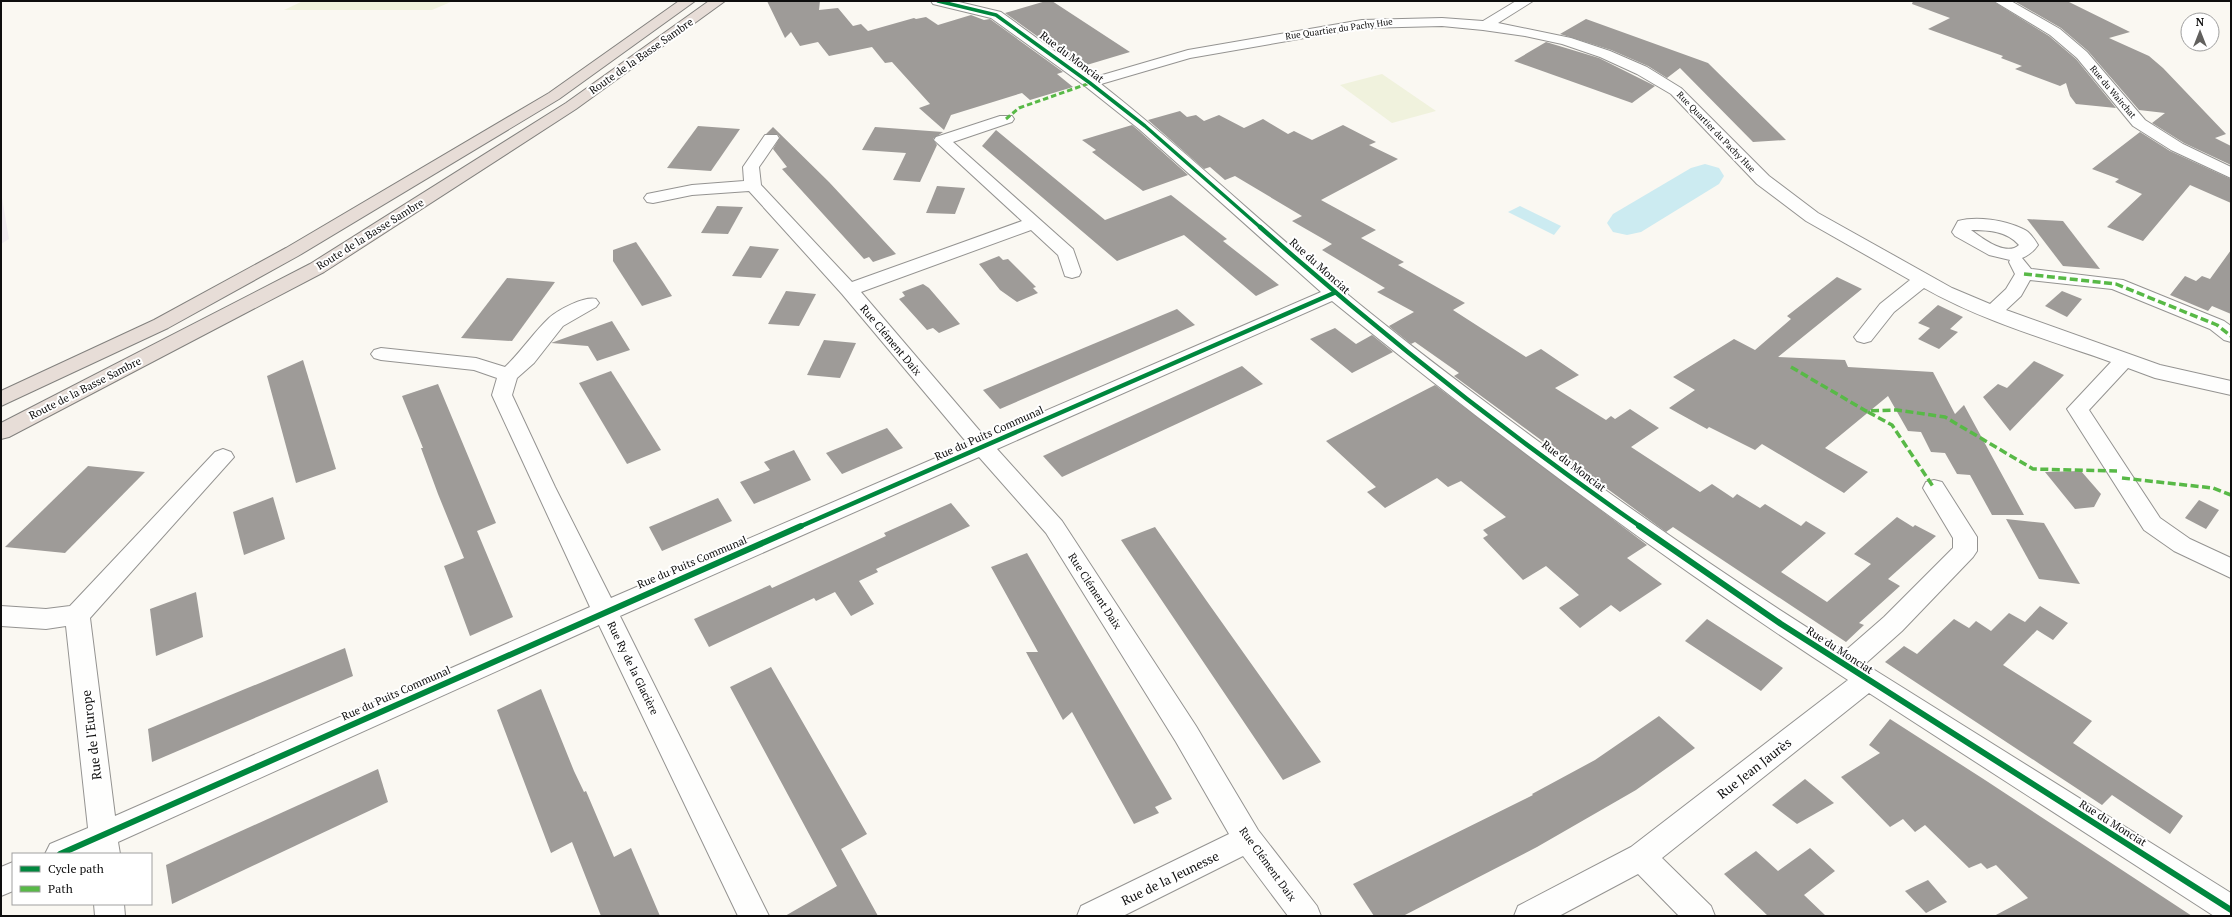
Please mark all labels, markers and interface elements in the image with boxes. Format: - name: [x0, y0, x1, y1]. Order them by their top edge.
- north arrow: [2180, 12, 2220, 52]
- street label: Route de la Basse Sambre: [586, 14, 696, 97]
- street label: Rue Quartier du Pachy Hue: [1285, 15, 1394, 42]
- text: N: [2196, 15, 2205, 29]
- street label: Rue du Monciat: [1037, 28, 1107, 86]
- street label: Rue du Wairchat: [2087, 63, 2139, 122]
- street label: Rue Quartier du Pachy Hue: [1674, 89, 1758, 175]
- street label: Route de la Basse Sambre: [314, 195, 427, 273]
- street label: Rue du Monciat: [1287, 235, 1353, 297]
- street label: Rue Clément Daix: [857, 302, 925, 378]
- street label: Route de la Basse Sambre: [27, 353, 144, 422]
- street label: Rue du Puits Communal: [932, 403, 1046, 463]
- street label: Rue du Monciat: [1539, 437, 1609, 495]
- street label: Rue du Puits Communal: [635, 533, 749, 591]
- street label: Rue Clément Daix: [1065, 550, 1125, 632]
- street label: Rue Ry de la Glacière: [604, 619, 662, 717]
- street label: Rue du Monciat: [1804, 623, 1876, 677]
- street label: Rue du Puits Communal: [339, 663, 453, 723]
- street label: Rue de l'Europe: [77, 689, 105, 781]
- street label: Rue Jean Jaurès: [1713, 733, 1795, 803]
- street label: Rue du Monciat: [2077, 797, 2149, 849]
- street label: Rue Clément Daix: [1236, 824, 1300, 904]
- street label: Rue de la Jeunesse: [1118, 847, 1222, 909]
- legend: [12, 853, 152, 905]
- text: Cycle path: [48, 861, 104, 876]
- text: Path: [48, 881, 73, 896]

